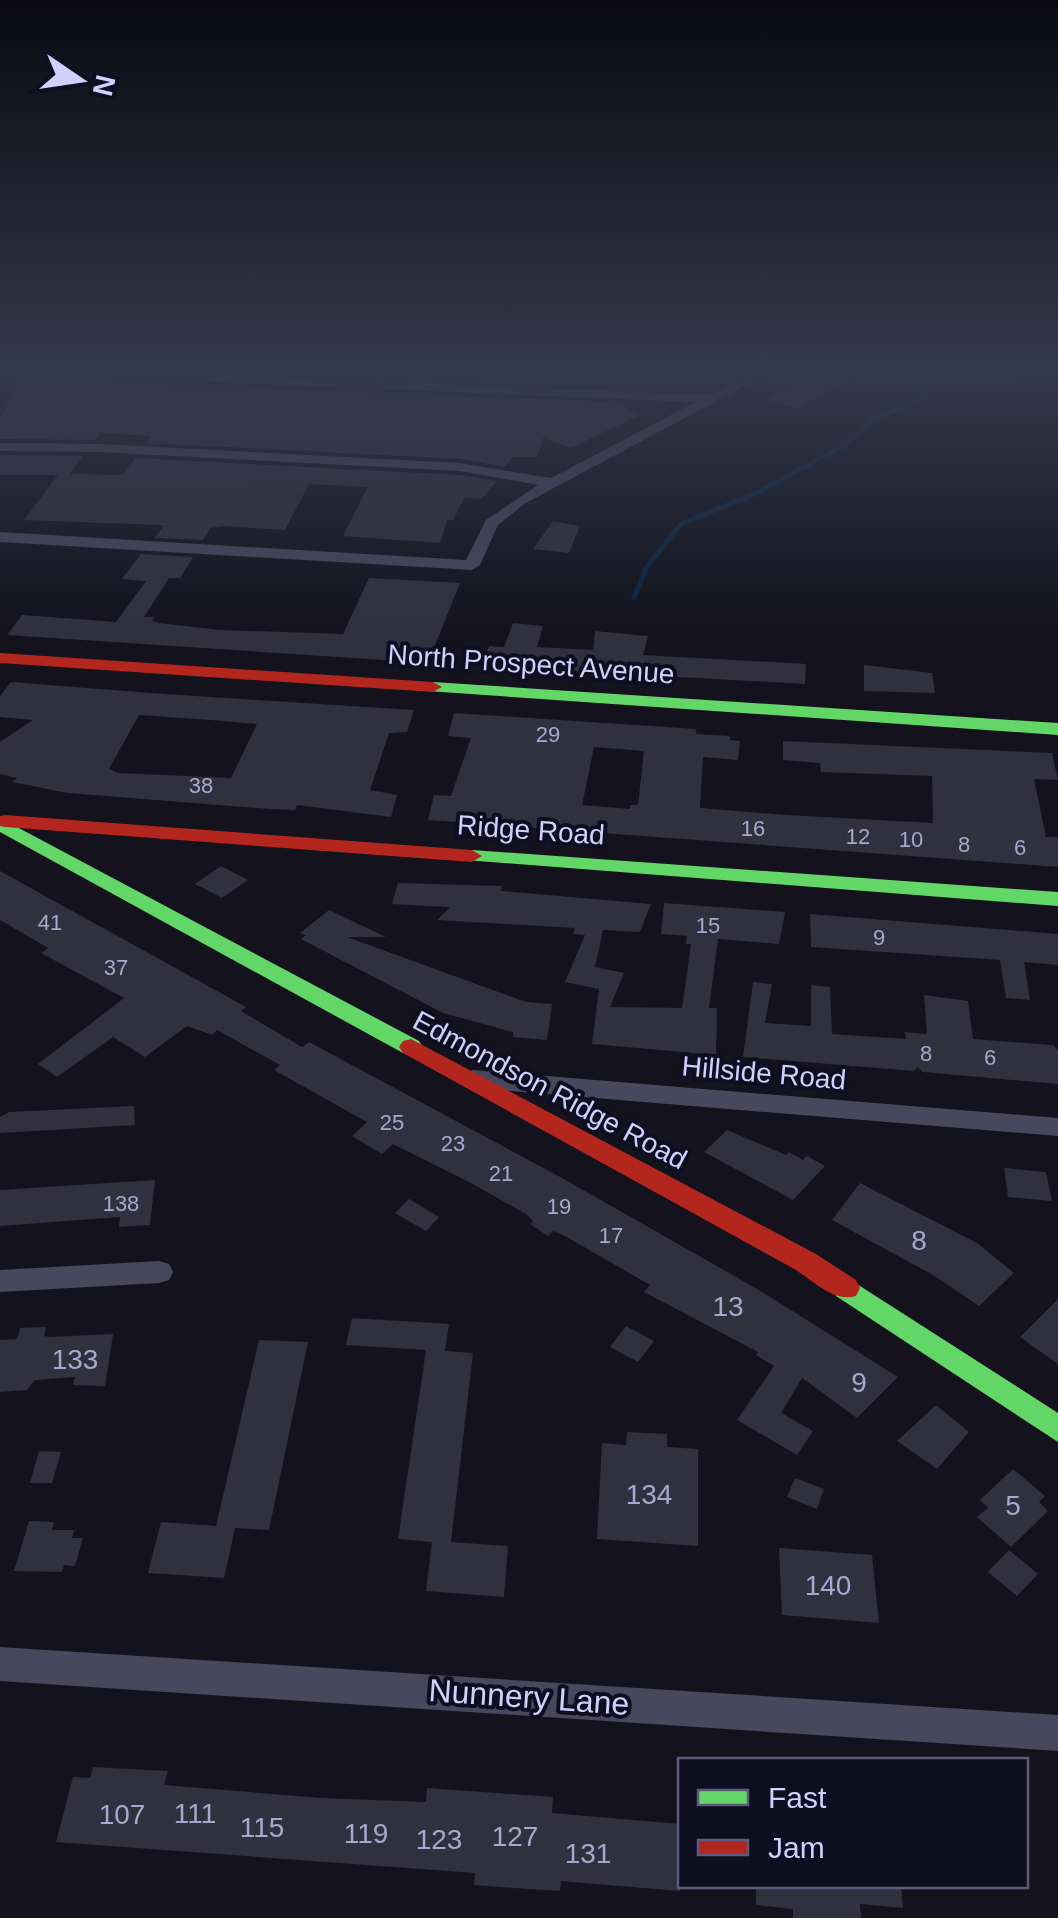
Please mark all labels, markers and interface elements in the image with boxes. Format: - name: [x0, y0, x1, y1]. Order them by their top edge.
- north arrow: [30, 30, 130, 130]
- text: N: [86, 72, 121, 99]
- street label: North Prospect Avenue: [387, 639, 675, 689]
- house number: 29: [536, 722, 560, 747]
- house number: 38: [189, 773, 213, 798]
- street label: Ridge Road: [456, 809, 606, 851]
- house number: 16: [741, 816, 765, 841]
- house number: 12: [846, 824, 870, 849]
- house number: 10: [899, 827, 923, 852]
- house number: 8: [958, 832, 970, 857]
- house number: 6: [1014, 835, 1026, 860]
- house number: 41: [38, 910, 62, 935]
- house number: 15: [696, 913, 720, 938]
- house number: 9: [873, 925, 885, 950]
- house number: 37: [104, 955, 128, 980]
- street label: Edmondson Ridge Road: [408, 1005, 692, 1175]
- house number: 8: [920, 1041, 932, 1066]
- house number: 6: [984, 1045, 996, 1070]
- street label: Hillside Road: [680, 1050, 848, 1096]
- house number: 25: [380, 1110, 404, 1135]
- house number: 23: [441, 1131, 465, 1156]
- house number: 21: [489, 1161, 513, 1186]
- house number: 138: [103, 1191, 139, 1216]
- house number: 19: [547, 1194, 571, 1219]
- house number: 17: [599, 1223, 623, 1248]
- house number: 8: [911, 1225, 927, 1256]
- house number: 13: [712, 1291, 744, 1322]
- house number: 133: [52, 1344, 98, 1375]
- house number: 9: [851, 1367, 867, 1398]
- house number: 134: [626, 1479, 672, 1510]
- house number: 5: [1005, 1490, 1021, 1521]
- house number: 140: [805, 1570, 851, 1601]
- street label: Nunnery Lane: [427, 1672, 631, 1722]
- legend: [678, 1758, 1028, 1888]
- text: Fast: [768, 1781, 827, 1814]
- house number: 111: [174, 1798, 216, 1829]
- house number: 107: [99, 1799, 145, 1830]
- house number: 115: [240, 1812, 284, 1843]
- house number: 119: [344, 1818, 388, 1849]
- house number: 127: [492, 1821, 538, 1852]
- house number: 123: [416, 1824, 462, 1855]
- text: Jam: [768, 1831, 825, 1864]
- house number: 131: [565, 1838, 611, 1869]

